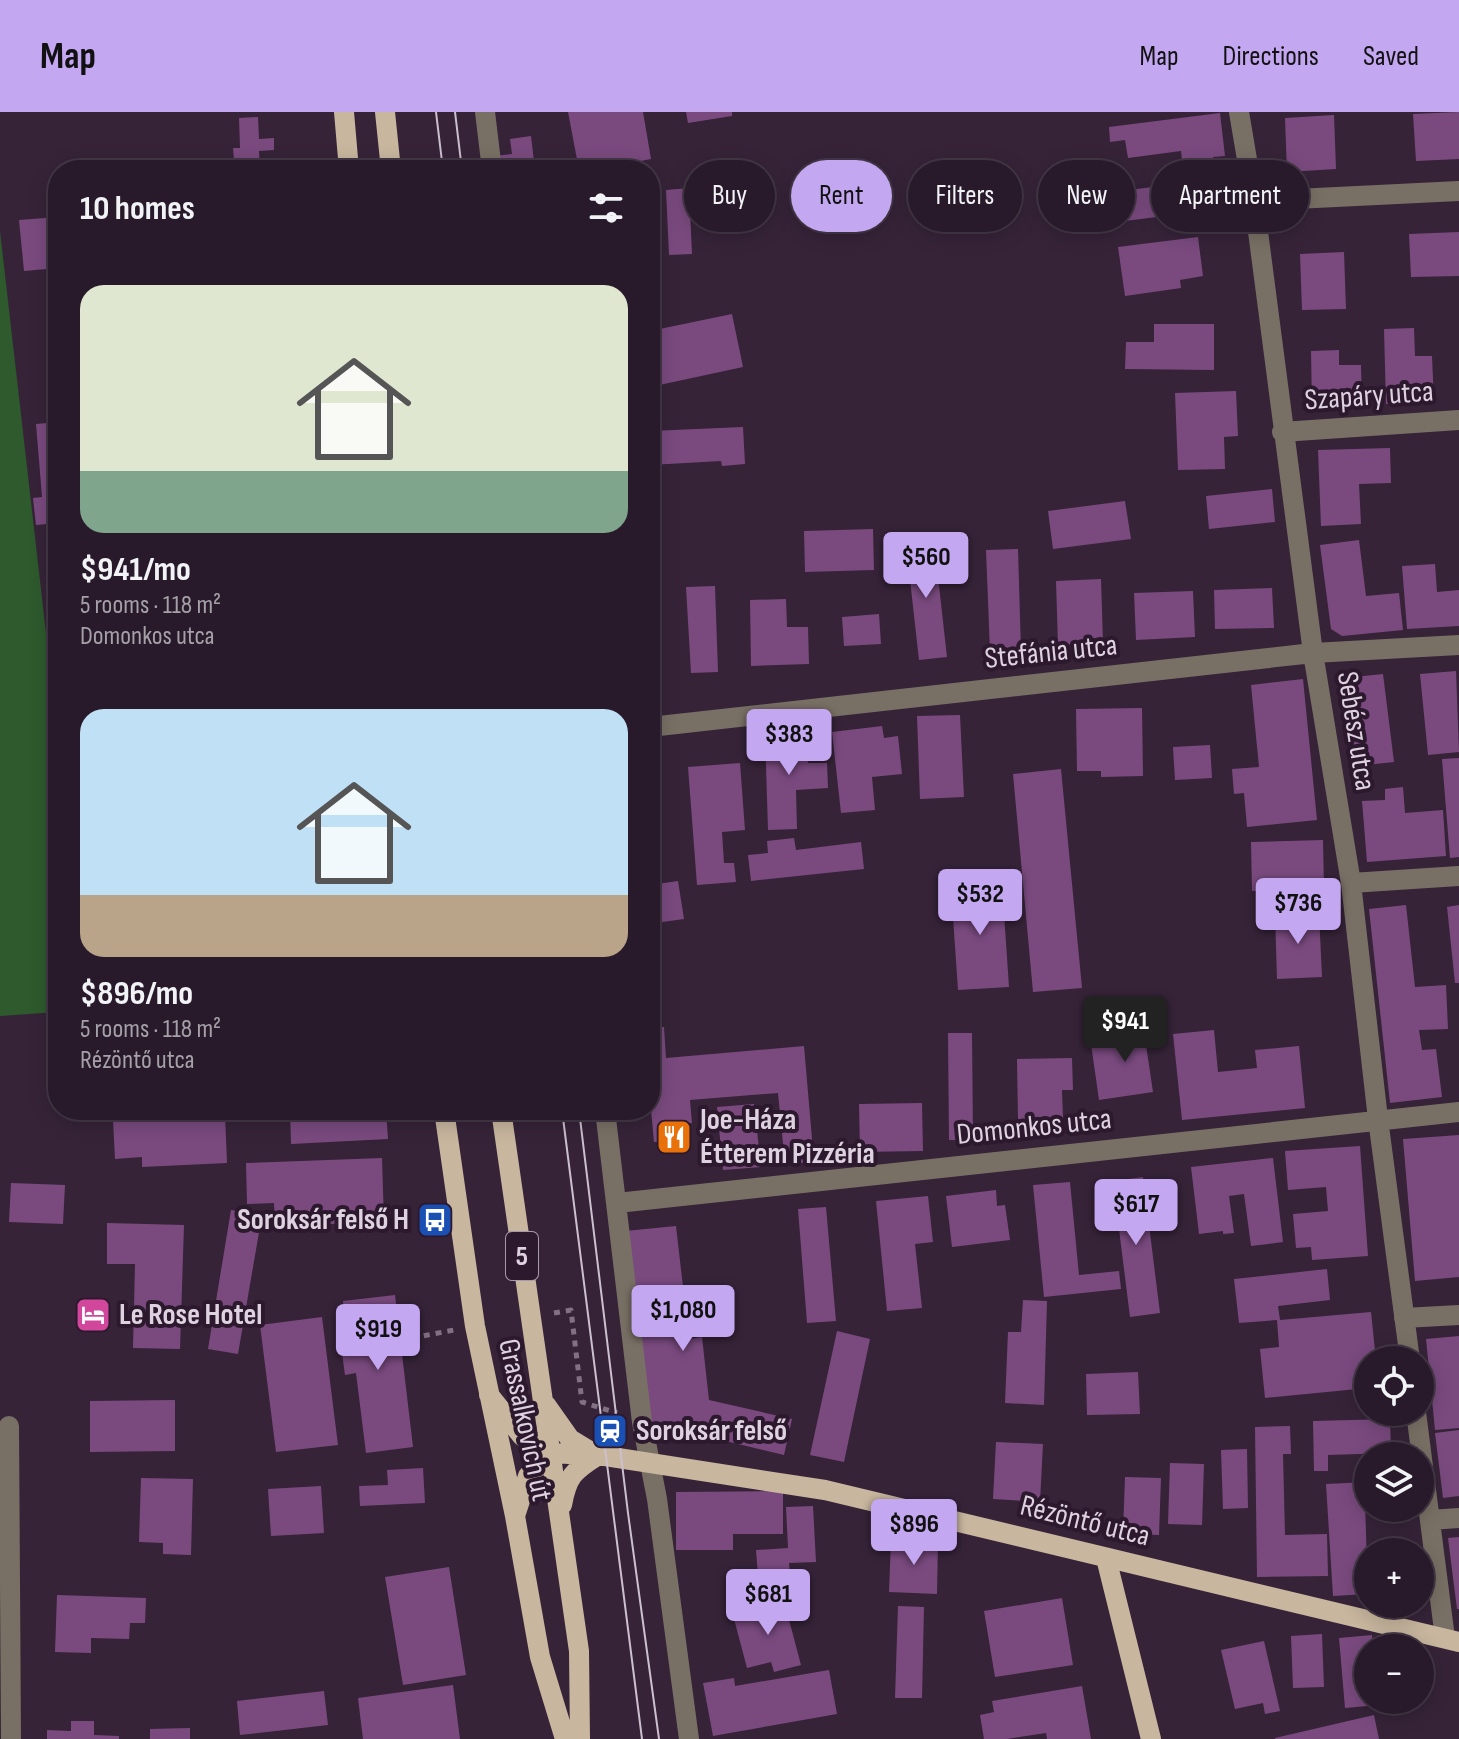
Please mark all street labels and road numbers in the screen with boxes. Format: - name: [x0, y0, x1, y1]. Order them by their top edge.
- street label: Szapáry utca: [1303, 374, 1435, 418]
- street label: Stefánia utca: [983, 627, 1119, 677]
- street label: Sebész utca: [1329, 669, 1383, 793]
- street label: Domonkos utca: [955, 1101, 1113, 1153]
- road number: 5: [506, 1232, 538, 1280]
- street label: Grassalkovich út: [490, 1336, 560, 1504]
- street label: Rézöntő utca: [1017, 1488, 1153, 1554]

